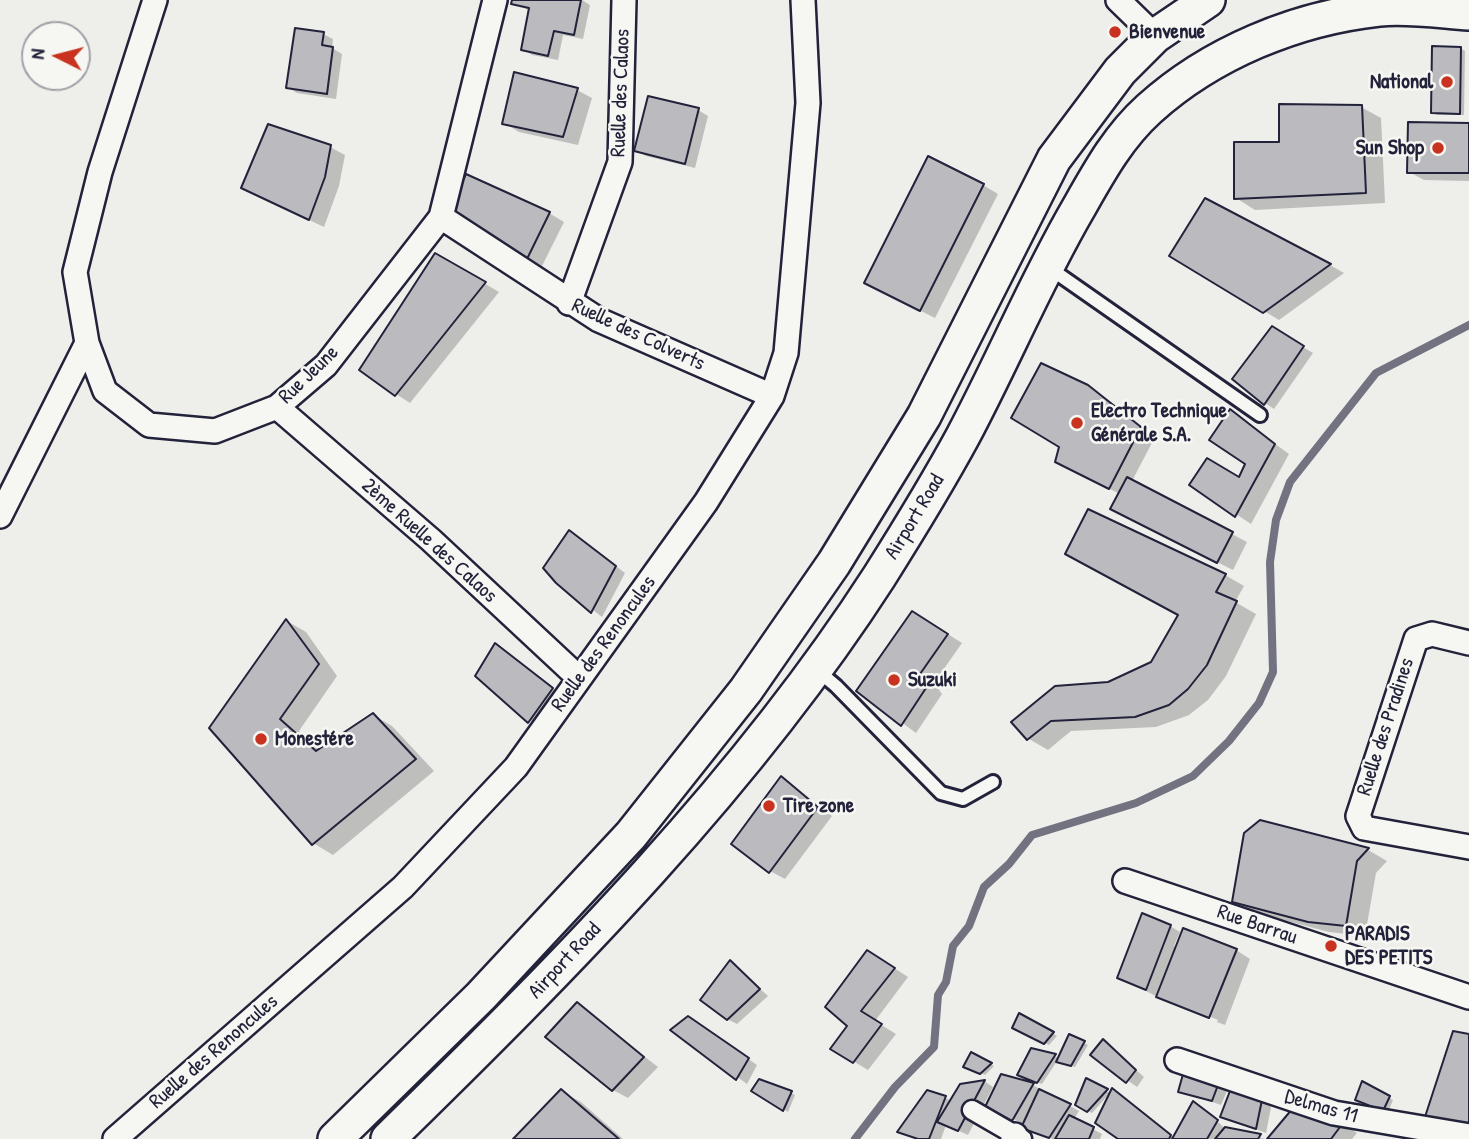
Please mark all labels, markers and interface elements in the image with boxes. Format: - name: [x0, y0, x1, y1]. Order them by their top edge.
- place label: Bienvenue: [1129, 19, 1205, 45]
- north arrow: [21, 21, 91, 91]
- marker: Bienvenue: [1107, 24, 1123, 40]
- street label: Ruelle des Calaos: [606, 29, 636, 157]
- text: N: [24, 48, 51, 60]
- place label: National: [1370, 69, 1433, 95]
- marker: National: [1439, 74, 1455, 90]
- place label: Sun Shop: [1356, 135, 1424, 161]
- marker: Sun Shop: [1430, 140, 1446, 156]
- street label: Ruelle des Colverts: [568, 293, 708, 377]
- street label: Rue Jeune: [274, 340, 344, 410]
- place label: Electro Technique Générale S.A.: [1091, 398, 1227, 448]
- marker: Electro Technique Générale S.A.: [1069, 415, 1085, 431]
- street label: Airport Road: [880, 470, 950, 564]
- street label: 2ème Ruelle des Calaos: [356, 474, 502, 608]
- street label: Ruelle des Renoncules: [546, 571, 662, 717]
- street label: Ruelle des Pradines: [1352, 655, 1420, 799]
- place label: Suzuki: [908, 667, 957, 693]
- marker: Suzuki: [886, 672, 902, 688]
- place label: Monestére: [275, 726, 354, 752]
- marker: Monestére: [253, 731, 269, 747]
- place label: Tire zone: [783, 793, 854, 819]
- marker: Tire zone: [761, 798, 777, 814]
- street label: Rue Barrau: [1214, 900, 1300, 950]
- street label: Airport Road: [523, 918, 607, 1004]
- place label: PARADIS DES PETITS: [1345, 921, 1432, 971]
- marker: PARADIS DES PETITS: [1323, 938, 1339, 954]
- street label: Ruelle des Renoncules: [145, 989, 283, 1115]
- street label: Delmas 11: [1282, 1085, 1360, 1129]

